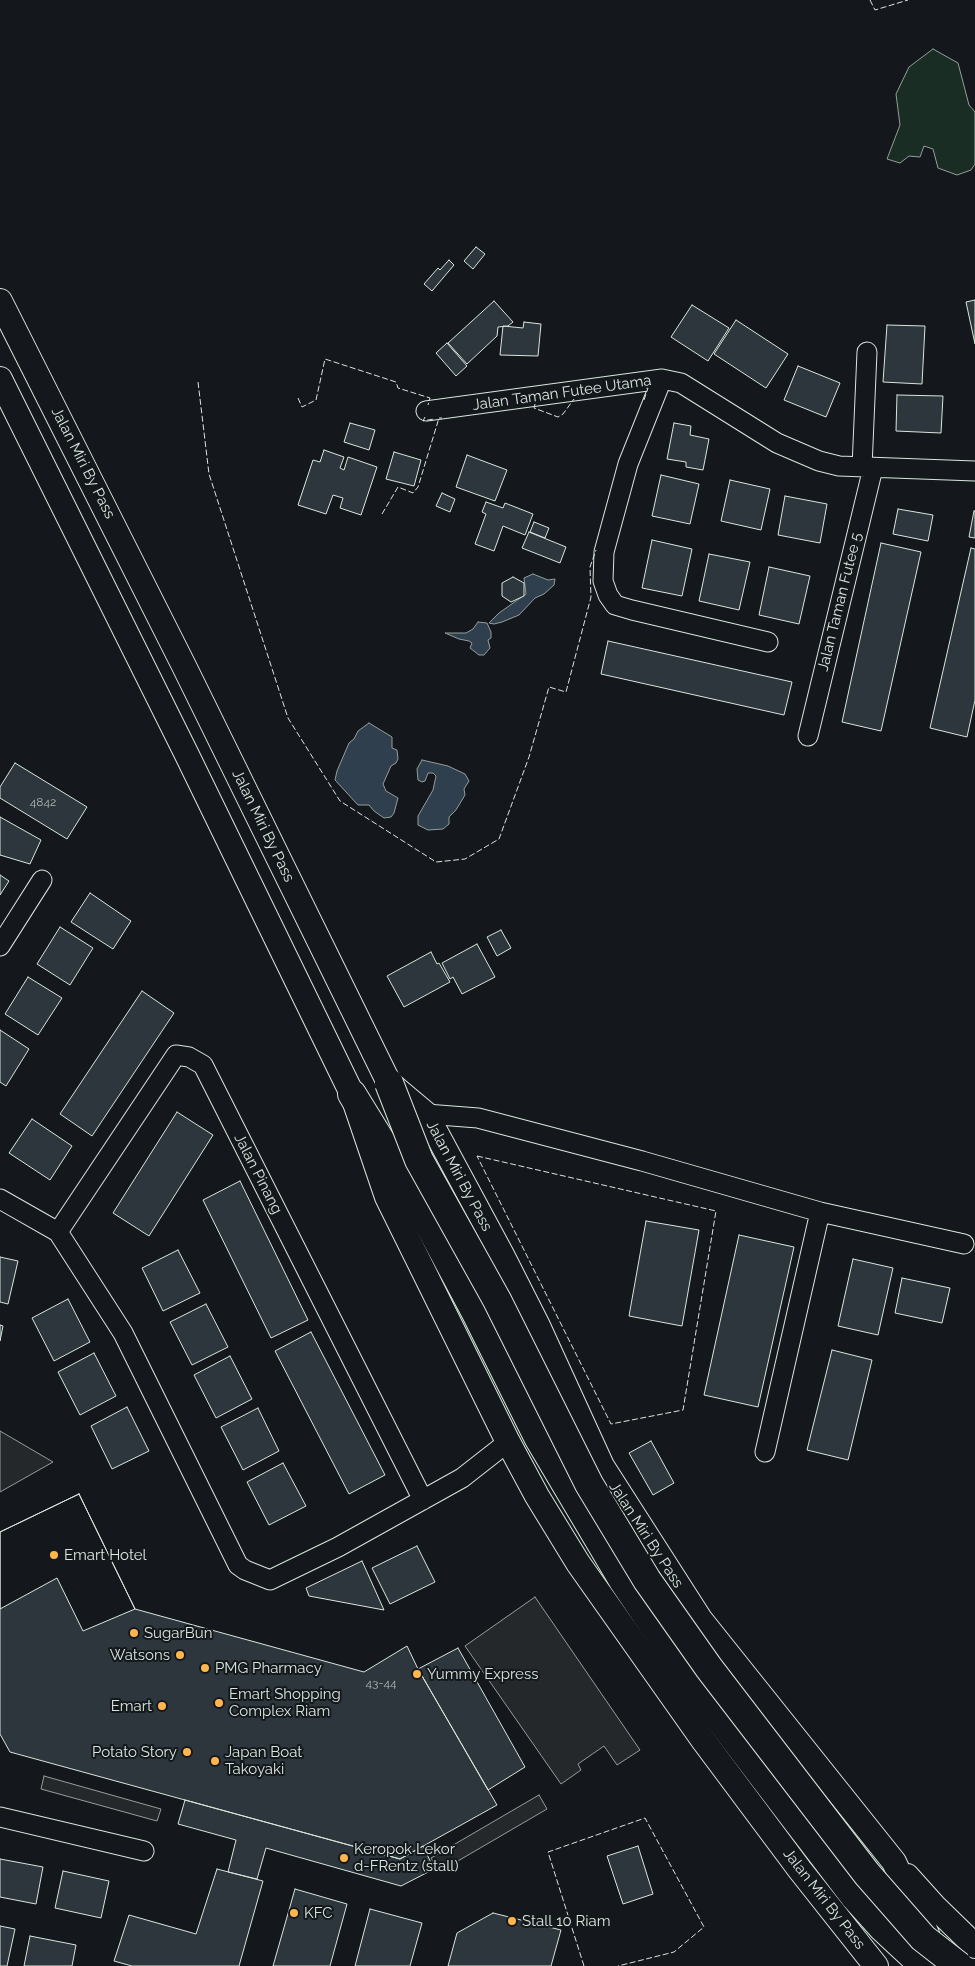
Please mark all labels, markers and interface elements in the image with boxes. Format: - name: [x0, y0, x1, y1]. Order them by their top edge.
- street label: Jalan Taman Futee Utama: [471, 372, 653, 414]
- street label: Jalan Miri By Pass: [47, 404, 119, 522]
- street label: Jalan Taman Futee 5: [814, 531, 866, 673]
- street label: Jalan Miri By Pass: [228, 767, 298, 885]
- house number: 4842: [30, 795, 56, 809]
- street label: Jalan Miri By Pass: [422, 1118, 496, 1234]
- street label: Jalan Pinang: [230, 1131, 286, 1217]
- street label: Jalan Miri By Pass: [605, 1479, 687, 1591]
- place label: Emart Hotel: [64, 1546, 147, 1564]
- marker: Emart Hotel: [48, 1549, 60, 1561]
- place label: SugarBun: [144, 1624, 212, 1642]
- marker: SugarBun: [128, 1627, 140, 1639]
- place label: Watsons: [110, 1646, 170, 1664]
- marker: Watsons: [174, 1649, 186, 1661]
- place label: PMG Pharmacy: [215, 1659, 322, 1677]
- marker: PMG Pharmacy: [199, 1662, 211, 1674]
- place label: Yummy Express: [427, 1665, 538, 1683]
- marker: Yummy Express: [411, 1668, 423, 1680]
- house number: 43-44: [365, 1676, 397, 1690]
- place label: Emart Shopping Complex Riam: [229, 1685, 341, 1720]
- place label: Emart: [111, 1697, 152, 1715]
- marker: Emart Shopping Complex Riam: [213, 1697, 225, 1709]
- marker: Emart: [156, 1700, 168, 1712]
- place label: Potato Story: [92, 1743, 177, 1761]
- place label: Japan Boat Takoyaki: [225, 1743, 302, 1778]
- marker: Potato Story: [181, 1746, 193, 1758]
- marker: Japan Boat Takoyaki: [209, 1755, 221, 1767]
- place label: Keropok Lekor d-FRentz (stall): [354, 1840, 458, 1875]
- street label: Jalan Miri By Pass: [779, 1845, 869, 1953]
- marker: Keropok Lekor d-FRentz (stall): [338, 1852, 350, 1864]
- place label: KFC: [304, 1904, 333, 1922]
- marker: KFC: [288, 1907, 300, 1919]
- place label: Stall 10 Riam: [522, 1912, 611, 1930]
- marker: Stall 10 Riam: [506, 1915, 518, 1927]

